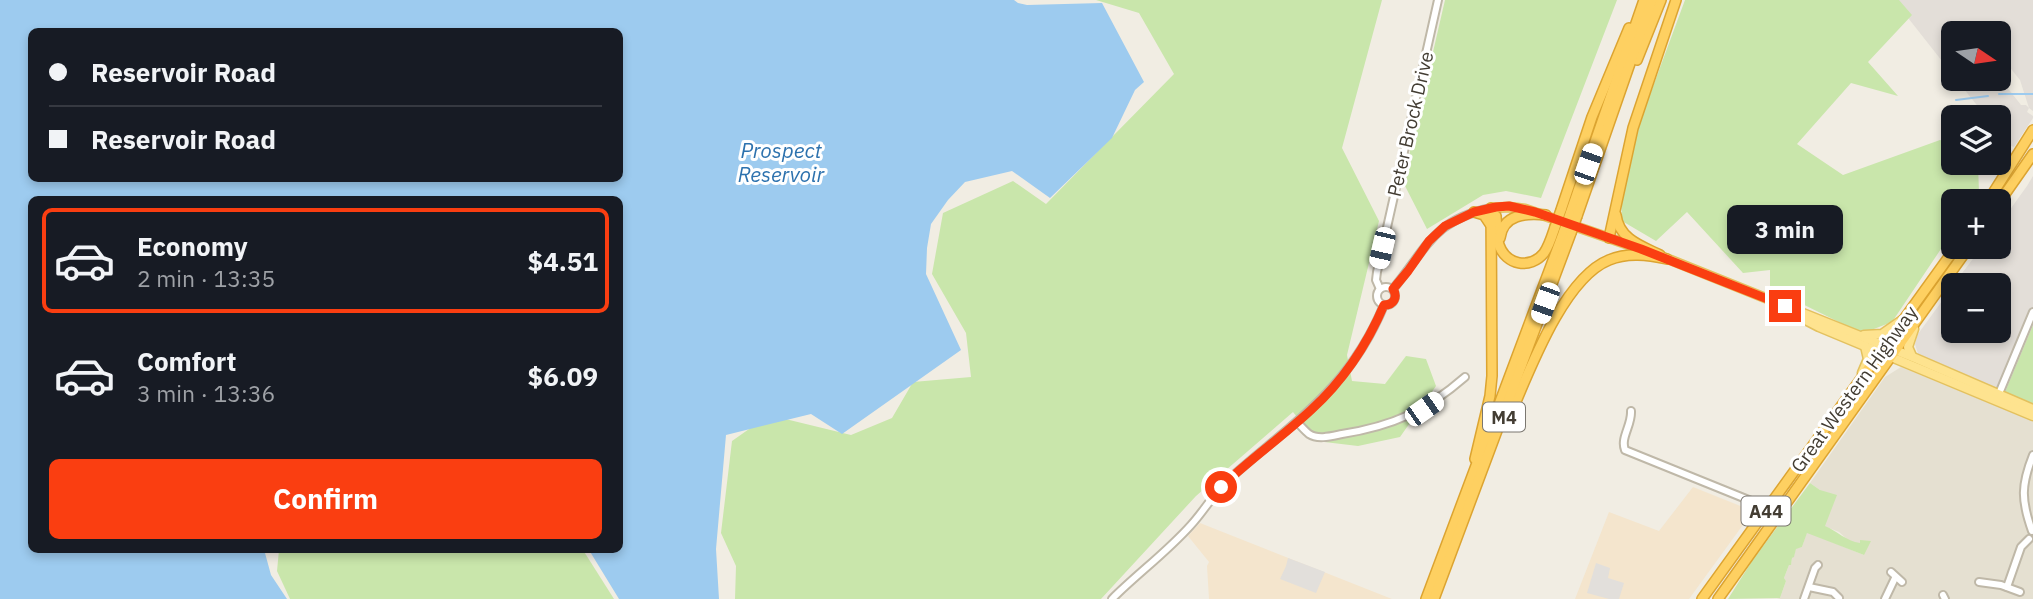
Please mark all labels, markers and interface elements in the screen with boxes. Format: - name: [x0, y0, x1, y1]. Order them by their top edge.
- north arrow: [1941, 21, 2011, 91]
- map controls: [1941, 21, 2011, 343]
- street label: Peter Brock Drive: [1382, 49, 1438, 199]
- text: Reservoir Road: [91, 55, 276, 89]
- button: layers: [1941, 105, 2011, 175]
- text: Reservoir Road: [91, 122, 276, 156]
- water label: Prospect Reservoir: [738, 136, 826, 188]
- car: [1572, 141, 1605, 187]
- button: +: [1941, 189, 2011, 259]
- callout: 3 min: [1727, 204, 1843, 254]
- text: 3 min: [1755, 214, 1815, 244]
- car: [1368, 225, 1397, 271]
- icon: car: [53, 229, 116, 292]
- text: Economy: [137, 229, 248, 263]
- text: $4.51: [528, 244, 598, 278]
- text: 2 min · 13:35: [137, 263, 275, 293]
- button: −: [1941, 273, 2011, 343]
- car: [1528, 280, 1563, 326]
- route end: [1769, 290, 1801, 322]
- street label: Great Western Highway: [1785, 301, 1923, 477]
- icon: car: [53, 344, 116, 407]
- text: Comfort: [137, 344, 236, 378]
- text: $6.09: [528, 359, 598, 393]
- text: 3 min · 13:36: [137, 378, 275, 408]
- car: [1401, 388, 1448, 430]
- road number: M4: [1483, 402, 1525, 432]
- button: Confirm: [49, 459, 602, 539]
- route start: [1205, 471, 1237, 503]
- road number: A44: [1742, 496, 1790, 526]

